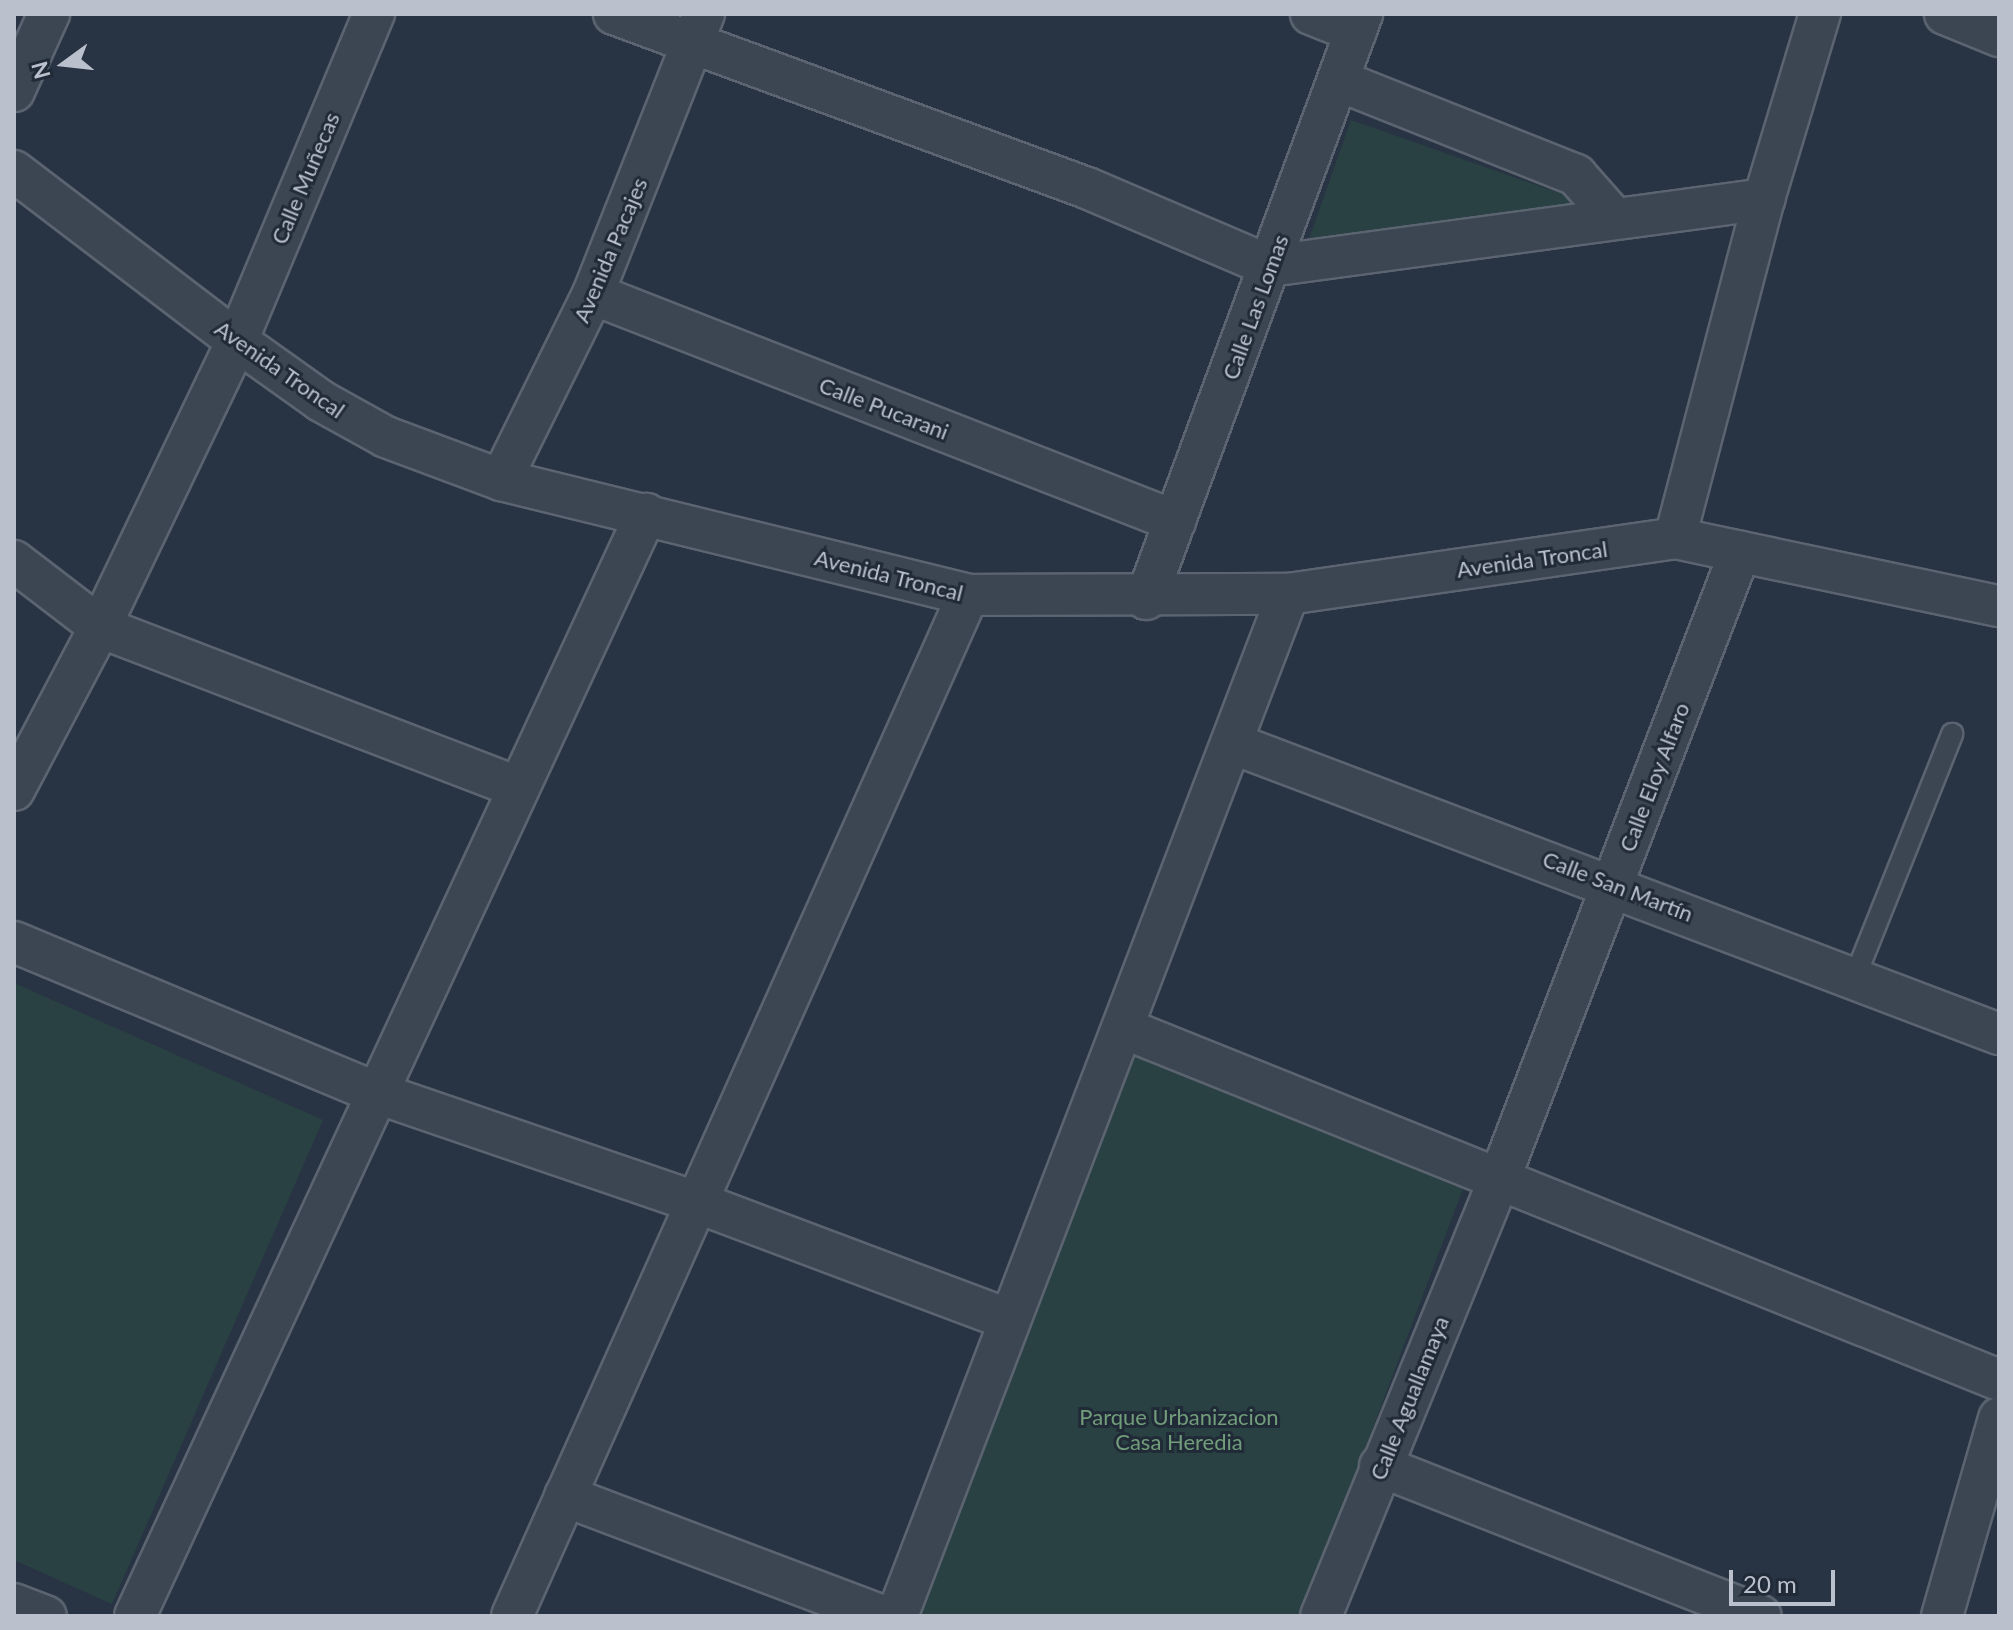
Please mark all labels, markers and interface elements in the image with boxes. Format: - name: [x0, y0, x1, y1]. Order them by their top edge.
- north arrow: [24, 24, 104, 104]
- text: N: [25, 59, 56, 82]
- street label: Calle Muñecas: [265, 108, 345, 248]
- street label: Avenida Pacajes: [568, 174, 652, 326]
- street label: Calle Las Lomas: [1217, 231, 1293, 383]
- street label: Avenida Troncal: [210, 314, 350, 424]
- street label: Calle Pucarani: [816, 371, 952, 445]
- street label: Avenida Troncal: [1455, 535, 1609, 583]
- street label: Avenida Troncal: [812, 544, 966, 606]
- street label: Calle Eloy Alfaro: [1613, 698, 1695, 856]
- street label: Calle San Martín: [1539, 845, 1697, 927]
- street label: Calle Aguallamaya: [1364, 1312, 1454, 1484]
- park label: Parque Urbanizacion Casa Heredia: [1079, 1403, 1279, 1454]
- scale bar: [1733, 1554, 1839, 1604]
- text: 20 m: [1743, 1569, 1797, 1598]

